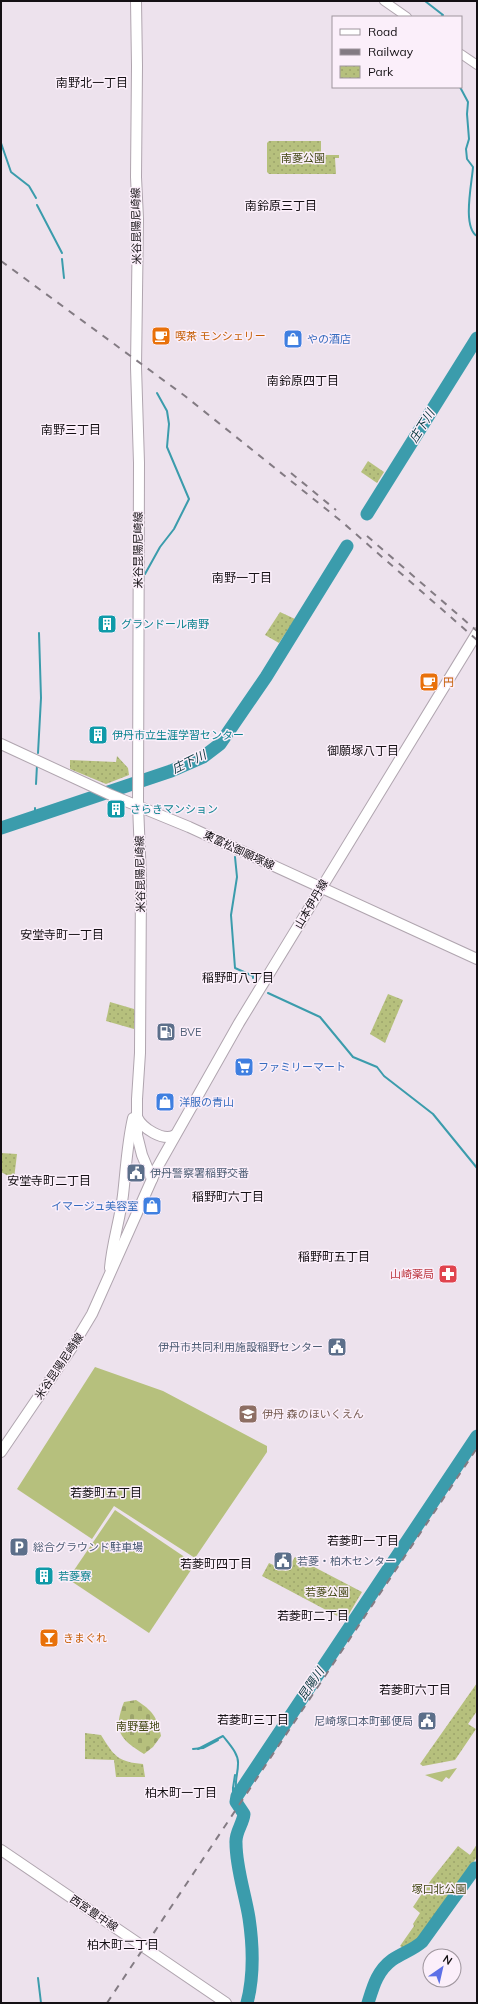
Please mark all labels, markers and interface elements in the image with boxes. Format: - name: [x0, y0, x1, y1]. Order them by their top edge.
- legend: [332, 16, 462, 88]
- text: Road: [368, 24, 397, 39]
- text: Railway: [368, 44, 414, 59]
- text: Park: [368, 64, 394, 79]
- district label: 南野北一丁目: [56, 75, 128, 90]
- park label: 南菱公園: [281, 151, 325, 165]
- street label: 米谷昆陽尼崎線: [128, 187, 144, 265]
- district label: 南鈴原三丁目: [245, 198, 317, 213]
- cafe icon: 喫茶 モンシェリー: [150, 325, 172, 347]
- shop icon: やの酒店: [282, 328, 304, 350]
- place label: 喫茶 モンシェリー: [175, 329, 266, 343]
- place label: やの酒店: [307, 332, 351, 346]
- district label: 南鈴原四丁目: [267, 373, 339, 388]
- water label: 庄下川: [406, 405, 439, 445]
- district label: 南野三丁目: [41, 422, 101, 437]
- street label: 米谷昆陽尼崎線: [131, 512, 145, 589]
- district label: 南野一丁目: [212, 570, 272, 585]
- building icon: グランドール南野: [96, 613, 118, 635]
- place label: グランドール南野: [121, 617, 209, 631]
- cafe icon: 円: [418, 671, 440, 693]
- place label: 円: [443, 675, 454, 689]
- building icon: 伊丹市立生涯学習センター: [87, 724, 109, 746]
- place label: 伊丹市立生涯学習センター: [112, 728, 244, 742]
- district label: 御願塚八丁目: [327, 743, 399, 758]
- water label: 庄下川: [169, 746, 210, 776]
- building icon: さらきマンション: [105, 798, 127, 820]
- place label: さらきマンション: [130, 802, 218, 816]
- street label: 東富松御願塚線: [201, 827, 277, 873]
- street label: 米谷昆陽尼崎線: [132, 835, 148, 913]
- street label: 山本伊丹線: [291, 877, 331, 931]
- district label: 安堂寺町一丁目: [20, 927, 104, 942]
- district label: 稲野町八丁目: [202, 970, 274, 985]
- fuel station icon: BVE: [155, 1021, 177, 1043]
- place label: BVE: [180, 1025, 202, 1039]
- supermarket icon: ファミリーマート: [233, 1056, 255, 1078]
- place label: ファミリーマート: [258, 1060, 346, 1074]
- shop icon: 洋服の青山: [154, 1091, 176, 1113]
- place label: 洋服の青山: [179, 1095, 234, 1109]
- public building icon: 伊丹警察署稲野交番: [125, 1162, 147, 1184]
- place label: 伊丹警察署稲野交番: [150, 1166, 249, 1180]
- district label: 安堂寺町二丁目: [7, 1173, 91, 1188]
- district label: 稲野町六丁目: [192, 1189, 264, 1204]
- shop icon: イマージュ美容室: [141, 1195, 163, 1217]
- place label: イマージュ美容室: [51, 1199, 138, 1213]
- district label: 稲野町五丁目: [298, 1249, 370, 1264]
- pharmacy icon: 山崎薬局: [437, 1263, 459, 1285]
- place label: 山崎薬局: [390, 1267, 434, 1281]
- street label: 米谷昆陽尼崎線: [32, 1330, 86, 1402]
- public building icon: 伊丹市共同利用施設稲野センター: [326, 1336, 348, 1358]
- place label: 伊丹市共同利用施設稲野センター: [158, 1340, 323, 1354]
- school or university icon: 伊丹 森のほいくえん: [237, 1403, 259, 1425]
- place label: 伊丹 森のほいくえん: [262, 1407, 364, 1421]
- district label: 若菱町五丁目: [70, 1485, 142, 1500]
- district label: 若菱町一丁目: [327, 1533, 399, 1548]
- parking icon: 総合グラウンド駐車場: [8, 1536, 30, 1558]
- place label: 総合グラウンド駐車場: [33, 1540, 143, 1554]
- public building icon: 若菱・柏木センター: [272, 1550, 294, 1572]
- place label: 若菱・柏木センター: [297, 1554, 396, 1568]
- district label: 若菱町四丁目: [180, 1556, 252, 1571]
- building icon: 若菱寮: [33, 1565, 55, 1587]
- place label: 若菱寮: [58, 1569, 91, 1583]
- park label: 若菱公園: [305, 1585, 349, 1599]
- district label: 若菱町二丁目: [277, 1608, 349, 1623]
- bar icon: きまぐれ: [38, 1627, 60, 1649]
- place label: きまぐれ: [63, 1631, 107, 1645]
- water label: 昆陽川: [294, 1663, 328, 1703]
- district label: 若菱町六丁目: [379, 1682, 451, 1697]
- public building icon: 尼崎塚口本町郵便局: [416, 1710, 438, 1732]
- district label: 若菱町三丁目: [217, 1712, 289, 1727]
- place label: 尼崎塚口本町郵便局: [314, 1714, 413, 1728]
- park label: 南野墓地: [116, 1719, 160, 1733]
- district label: 柏木町一丁目: [145, 1785, 217, 1800]
- park label: 塚口北公園: [412, 1882, 467, 1896]
- street label: 西宮豊中線: [67, 1892, 121, 1934]
- district label: 柏木町二丁目: [87, 1937, 159, 1952]
- north arrow: [422, 1948, 462, 1988]
- text: N: [440, 1952, 455, 1968]

